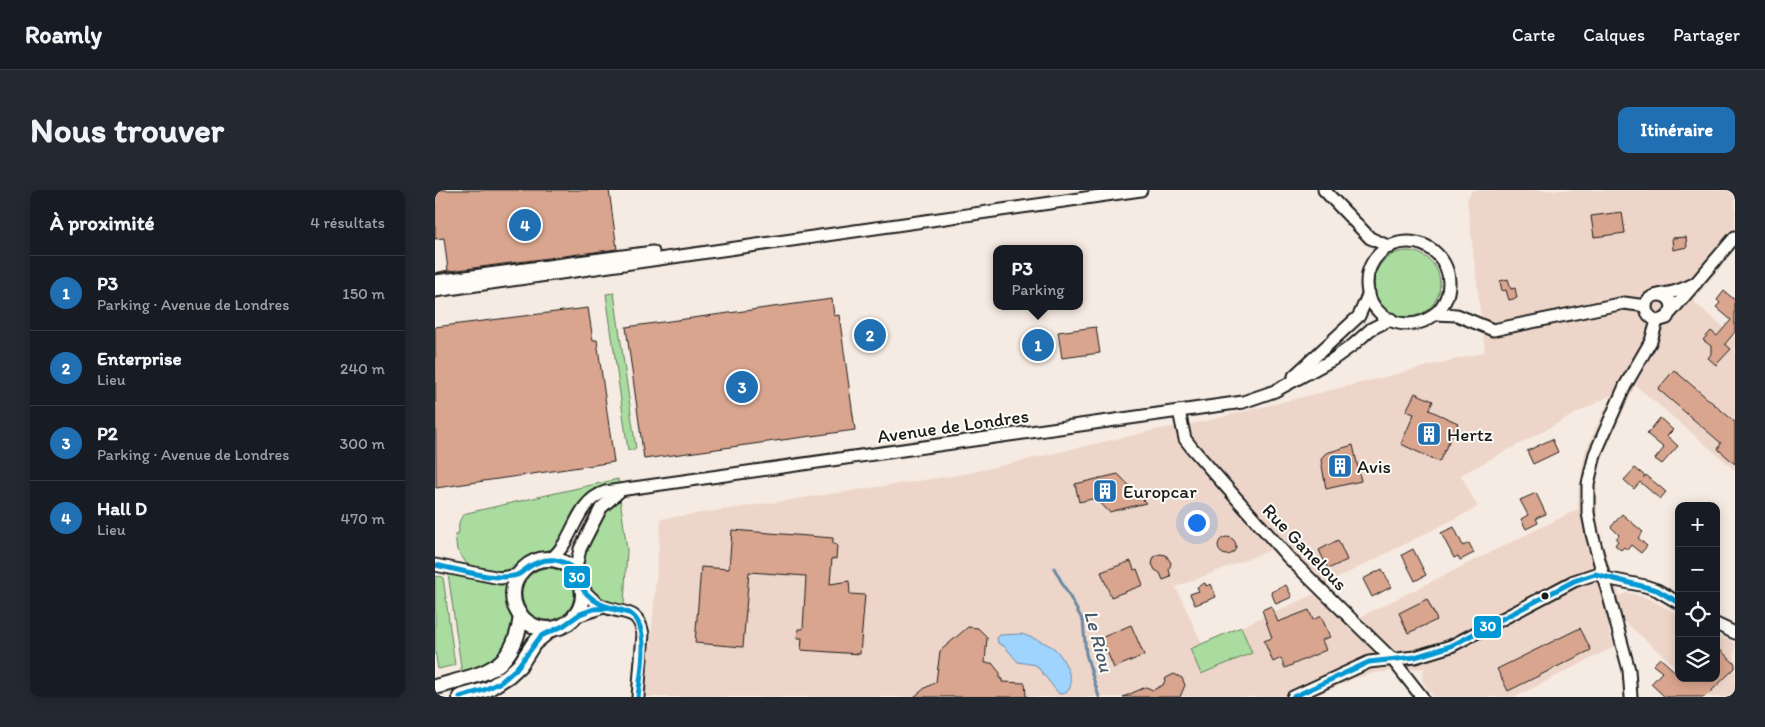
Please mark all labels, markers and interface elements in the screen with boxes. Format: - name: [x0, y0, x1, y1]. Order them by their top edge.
- text: Roamly: [25, 20, 102, 49]
- text: Carte: [1512, 24, 1555, 46]
- text: Calques: [1583, 24, 1645, 46]
- text: Partager: [1673, 24, 1740, 46]
- button: Itinéraire: [1618, 107, 1735, 153]
- text: Nous trouver: [30, 109, 224, 151]
- pin: 4: [509, 206, 541, 244]
- text: À proximité: [50, 210, 155, 235]
- text: 4 résultats: [310, 213, 385, 232]
- popup: [993, 245, 1083, 310]
- text: P3: [1012, 257, 1033, 280]
- text: P3: [97, 272, 118, 295]
- text: Parking: [1012, 280, 1064, 299]
- text: 1: [62, 284, 70, 303]
- text: 150 m: [342, 284, 385, 303]
- text: Parking · Avenue de Londres: [97, 295, 289, 314]
- pin: 2: [854, 316, 886, 354]
- pin: 1: [1022, 326, 1054, 364]
- text: Enterprise: [97, 347, 182, 370]
- text: 2: [62, 359, 70, 378]
- text: 240 m: [340, 359, 385, 378]
- pin: 3: [726, 368, 758, 406]
- text: Lieu: [97, 370, 126, 389]
- street label: Avenue de Londres: [876, 404, 1030, 448]
- building icon: Hertz: [1416, 421, 1442, 447]
- text: P2: [97, 422, 118, 445]
- place label: Hertz: [1447, 423, 1493, 446]
- text: 3: [62, 434, 70, 453]
- text: 300 m: [340, 434, 385, 453]
- text: Parking · Avenue de Londres: [97, 445, 289, 464]
- building icon: Avis: [1327, 453, 1353, 479]
- place label: Avis: [1357, 455, 1391, 478]
- building icon: Europcar: [1092, 478, 1118, 504]
- place label: Europcar: [1123, 480, 1197, 503]
- text: Hall D: [97, 497, 147, 520]
- street label: Rue Ganelous: [1258, 499, 1352, 595]
- map controls: [1675, 502, 1720, 682]
- button: +: [1675, 502, 1720, 547]
- text: 4: [61, 509, 71, 528]
- text: 470 m: [341, 509, 385, 528]
- your location: [1184, 510, 1210, 536]
- text: Lieu: [97, 520, 126, 539]
- button: −: [1675, 547, 1720, 592]
- line badge: 30: [563, 565, 591, 589]
- text: 30: [569, 569, 585, 586]
- unlabelled marker: [1540, 591, 1550, 601]
- button: locate: [1675, 592, 1720, 637]
- water label: Le Riou: [1079, 608, 1119, 675]
- line badge: 30: [1473, 615, 1502, 639]
- text: 30: [1480, 618, 1496, 635]
- button: layers: [1675, 637, 1720, 682]

